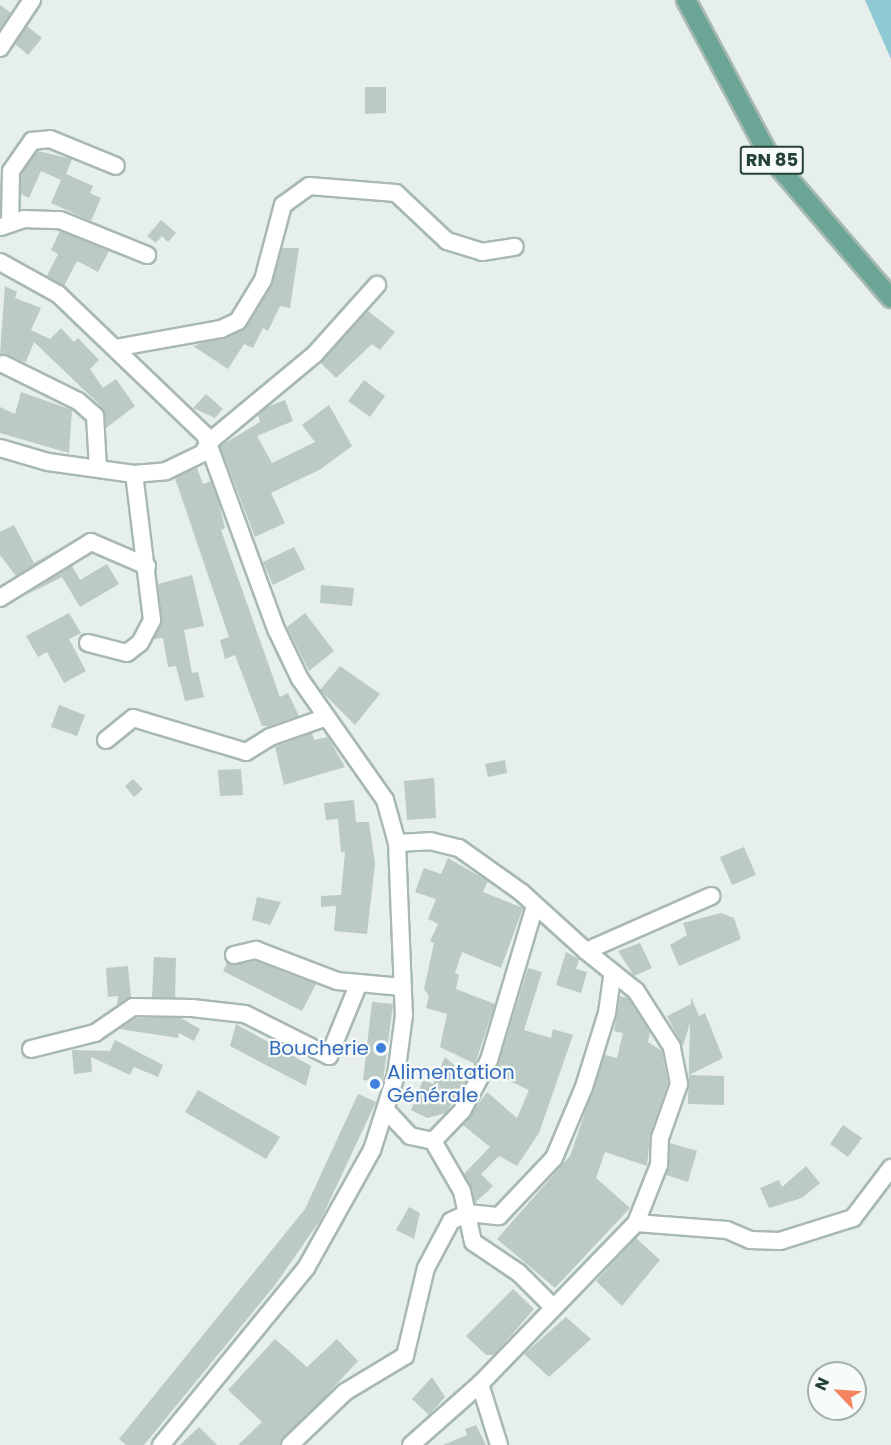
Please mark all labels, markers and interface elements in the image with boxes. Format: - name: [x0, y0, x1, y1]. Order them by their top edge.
- road number: RN 85: [739, 145, 805, 175]
- place label: Boucherie: [269, 1036, 369, 1060]
- marker: Boucherie: [374, 1041, 388, 1055]
- place label: Alimentation Générale: [387, 1060, 515, 1107]
- marker: Alimentation Générale: [368, 1077, 382, 1091]
- north arrow: [807, 1361, 867, 1421]
- text: N: [809, 1374, 835, 1394]

